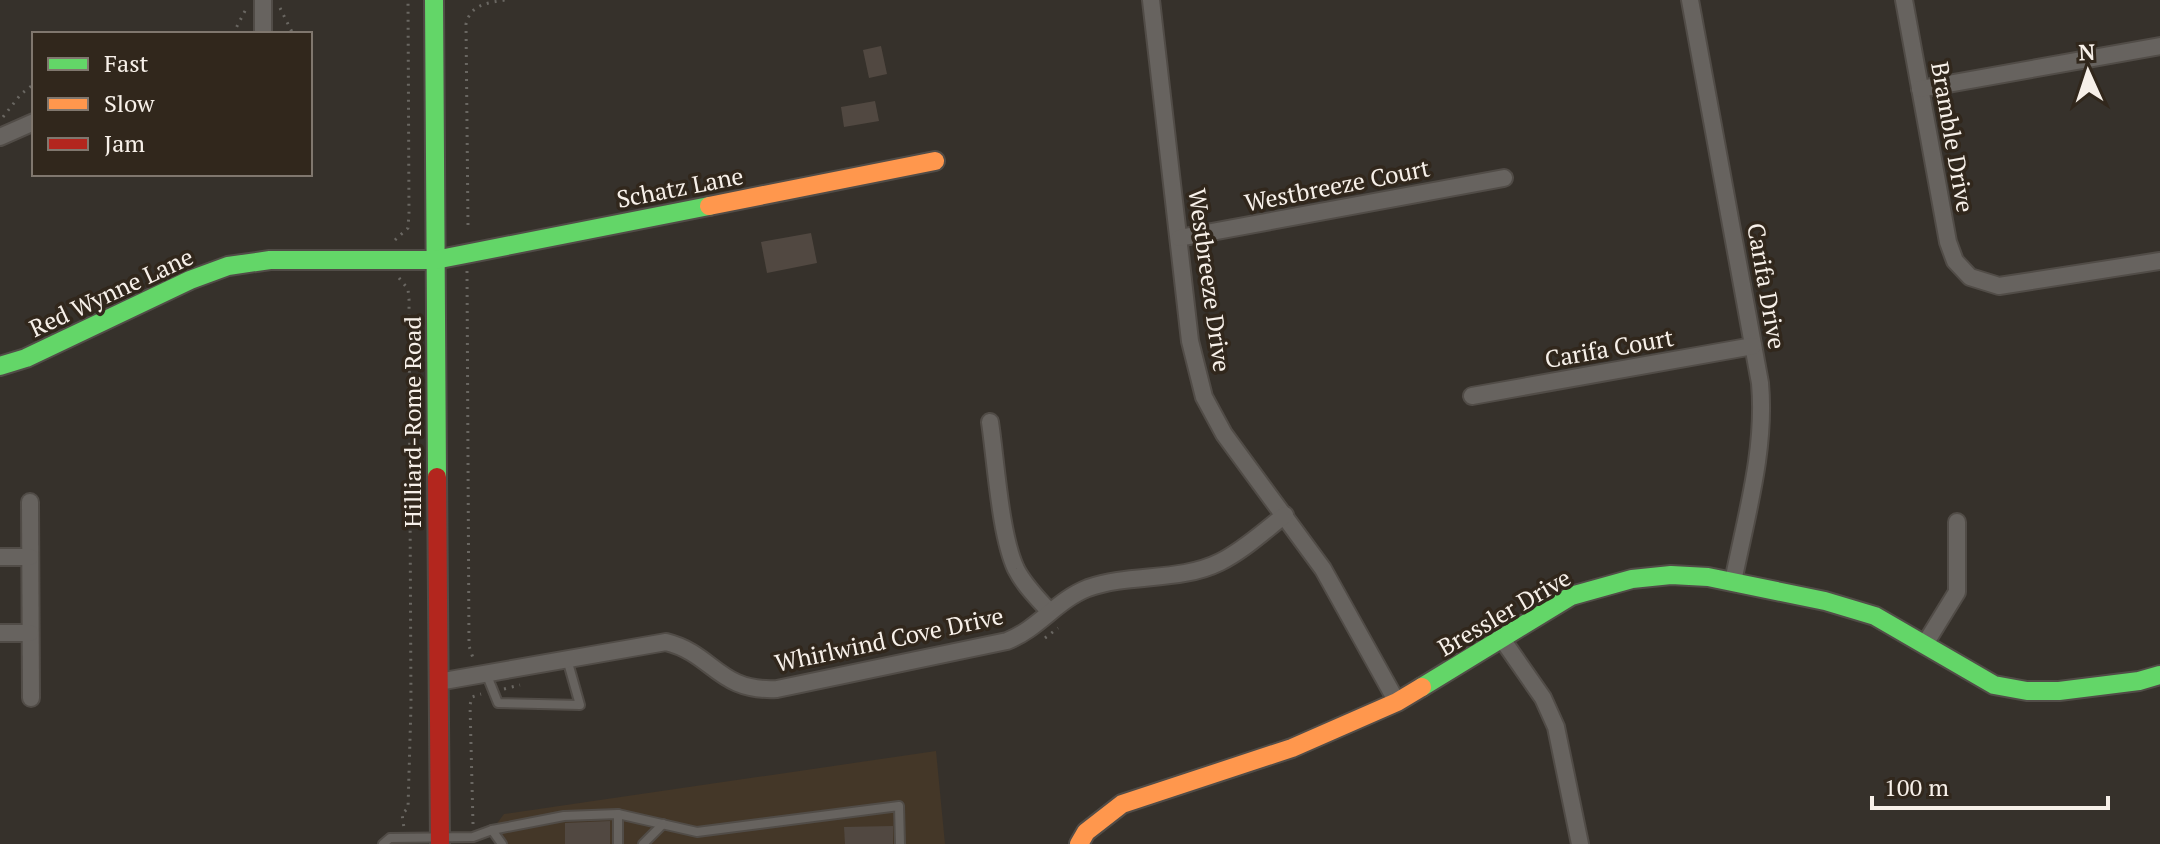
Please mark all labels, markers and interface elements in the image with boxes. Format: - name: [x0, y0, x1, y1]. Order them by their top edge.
- legend: [32, 32, 312, 176]
- north arrow: [2048, 32, 2128, 112]
- text: N: [2078, 37, 2096, 66]
- text: Fast: [104, 47, 149, 79]
- street label: Bramble Drive: [1924, 59, 1982, 215]
- text: Slow: [104, 87, 155, 119]
- text: Jam: [104, 127, 145, 159]
- street label: Westbreeze Court: [1242, 151, 1432, 219]
- street label: Schatz Lane: [614, 159, 746, 215]
- street label: Westbreeze Drive: [1181, 186, 1239, 374]
- street label: Carifa Drive: [1740, 220, 1794, 352]
- street label: Red Wynne Lane: [24, 240, 198, 344]
- street label: Hilliard-Rome Road: [396, 316, 428, 528]
- street label: Carifa Court: [1542, 321, 1676, 375]
- street label: Bressler Drive: [1432, 561, 1576, 663]
- street label: Whirlwind Cove Drive: [772, 599, 1006, 679]
- scale bar: [1872, 760, 2108, 810]
- text: 100 m: [1884, 771, 1949, 803]

